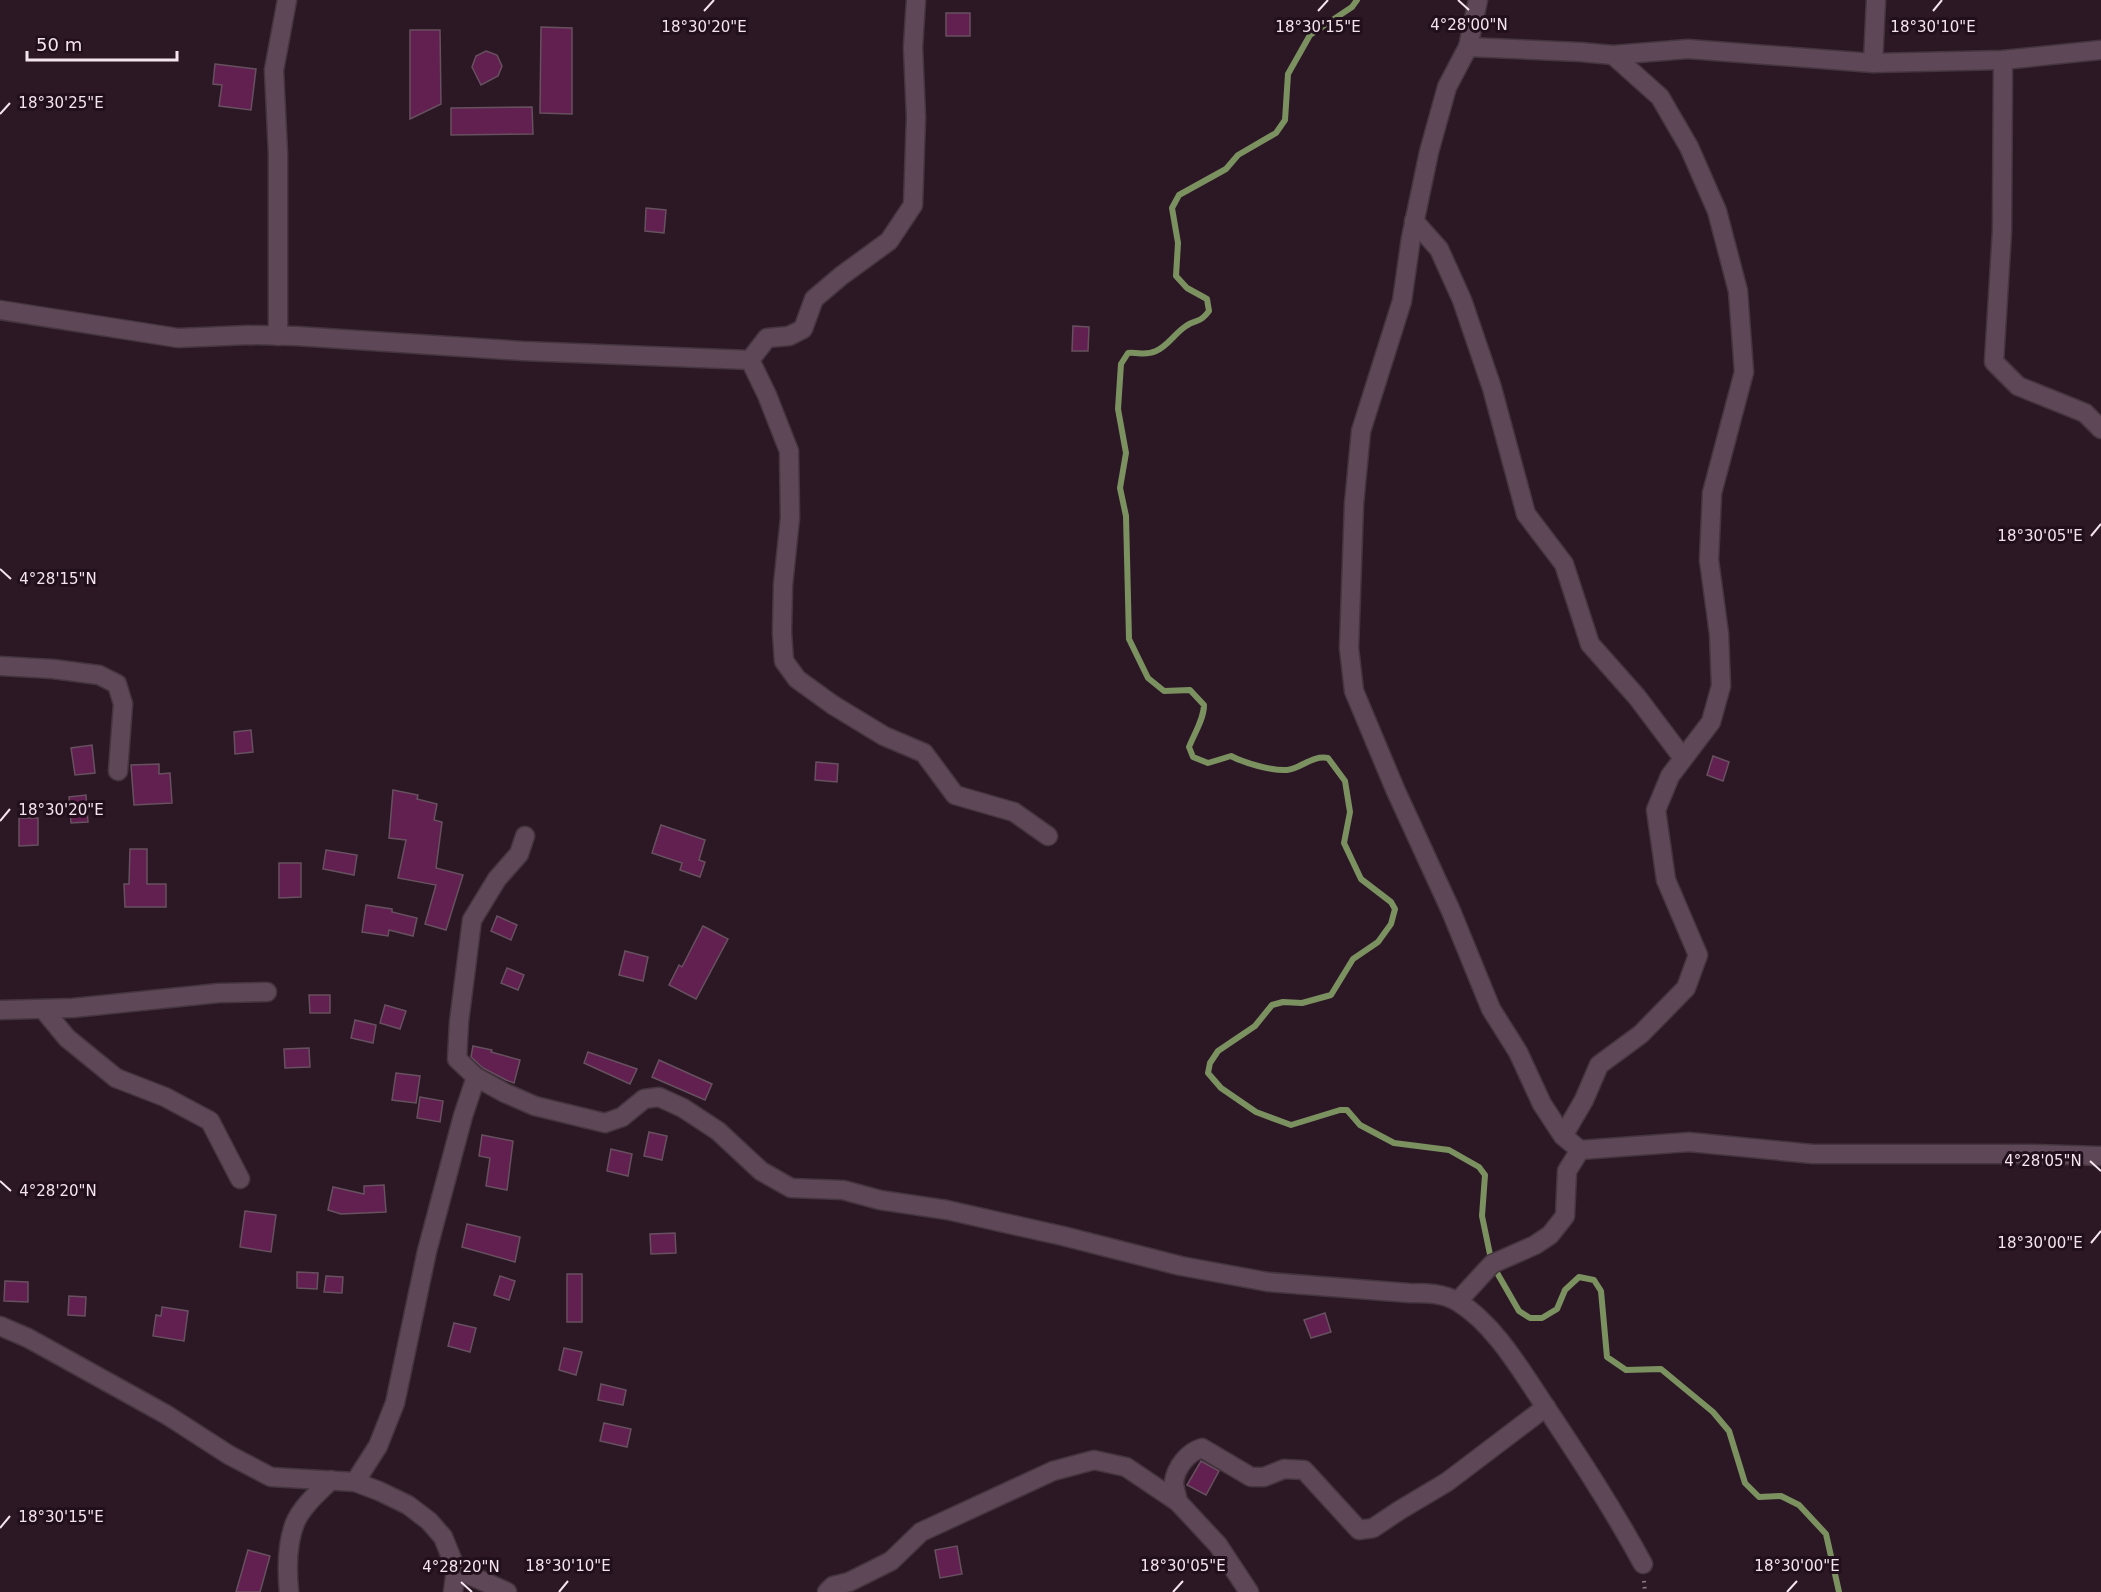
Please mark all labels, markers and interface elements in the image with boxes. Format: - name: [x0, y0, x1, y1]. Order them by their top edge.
- text: 4°28'00"N: [1430, 16, 1508, 34]
- text: 18°30'20"E: [661, 18, 747, 36]
- text: 18°30'15"E: [1275, 18, 1361, 36]
- text: 18°30'10"E: [1890, 18, 1976, 36]
- scale bar: [27, 24, 177, 62]
- text: 50 m: [36, 34, 82, 55]
- text: 18°30'25"E: [18, 94, 104, 112]
- text: 18°30'05"E: [1997, 527, 2083, 545]
- text: 4°28'15"N: [19, 570, 97, 588]
- text: 18°30'20"E: [18, 801, 104, 819]
- text: 4°28'05"N: [2004, 1152, 2082, 1170]
- text: 4°28'20"N: [19, 1182, 97, 1200]
- text: 18°30'00"E: [1997, 1234, 2083, 1252]
- text: 18°30'15"E: [18, 1508, 104, 1526]
- text: 18°30'10"E: [525, 1557, 611, 1575]
- text: 18°30'05"E: [1140, 1557, 1226, 1575]
- text: 18°30'00"E: [1754, 1557, 1840, 1575]
- text: 4°28'20"N: [422, 1558, 500, 1576]

